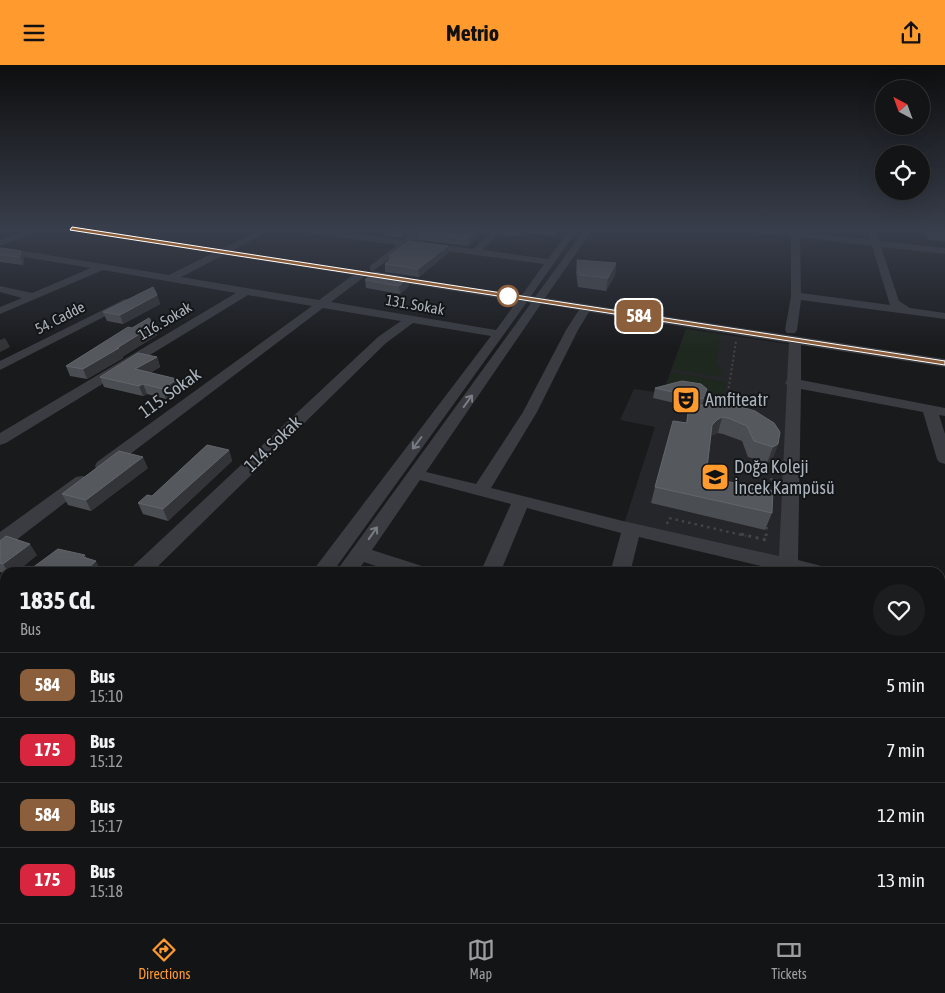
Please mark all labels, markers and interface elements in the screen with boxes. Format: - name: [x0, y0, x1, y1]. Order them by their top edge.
- icon: menu: [20, 19, 48, 47]
- icon: share: [897, 19, 925, 47]
- text: Metrio: [446, 20, 499, 46]
- north arrow: [875, 80, 930, 135]
- map controls: [875, 80, 930, 200]
- button: locate: [875, 145, 930, 200]
- unlabelled marker: [497, 285, 519, 307]
- street label: 131. Sokak: [384, 291, 446, 318]
- street label: 54. Cadde: [32, 298, 88, 337]
- street label: 116. Sokak: [135, 298, 195, 343]
- line badge: 584: [610, 300, 668, 332]
- text: 584: [626, 305, 652, 326]
- street label: 115. Sokak: [135, 363, 205, 422]
- theatre icon: Amfiteatr: [671, 385, 701, 415]
- place label: Amfiteatr: [705, 389, 769, 410]
- one-way arrow: [463, 394, 473, 408]
- street label: 114. Sokak: [240, 411, 306, 476]
- one-way arrow: [412, 436, 423, 449]
- place label: Doğa Koleji İncek Kampüsü: [734, 456, 835, 498]
- school or university icon: Doğa Koleji İncek Kampüsü: [700, 462, 730, 492]
- one-way arrow: [368, 526, 378, 540]
- button: heart: [873, 584, 925, 636]
- text: 1835 Cd.: [20, 587, 95, 614]
- text: Bus: [20, 620, 41, 638]
- text: Bus: [90, 665, 115, 687]
- text: 584: [35, 674, 60, 695]
- text: 5 min: [886, 674, 925, 696]
- text: 15:10: [90, 687, 123, 705]
- text: Bus: [90, 730, 115, 752]
- text: 175: [35, 739, 60, 760]
- text: 7 min: [886, 739, 925, 761]
- text: 15:12: [90, 752, 123, 770]
- text: Bus: [90, 795, 115, 817]
- text: 584: [35, 804, 60, 825]
- text: 12 min: [877, 804, 925, 826]
- text: 15:17: [90, 817, 123, 835]
- text: Bus: [90, 860, 115, 882]
- text: 175: [35, 869, 60, 890]
- text: 13 min: [877, 869, 925, 891]
- text: 15:18: [90, 882, 123, 900]
- tab: Directions: [138, 936, 190, 982]
- tab: Map: [467, 936, 495, 982]
- tab: Tickets: [771, 936, 807, 982]

